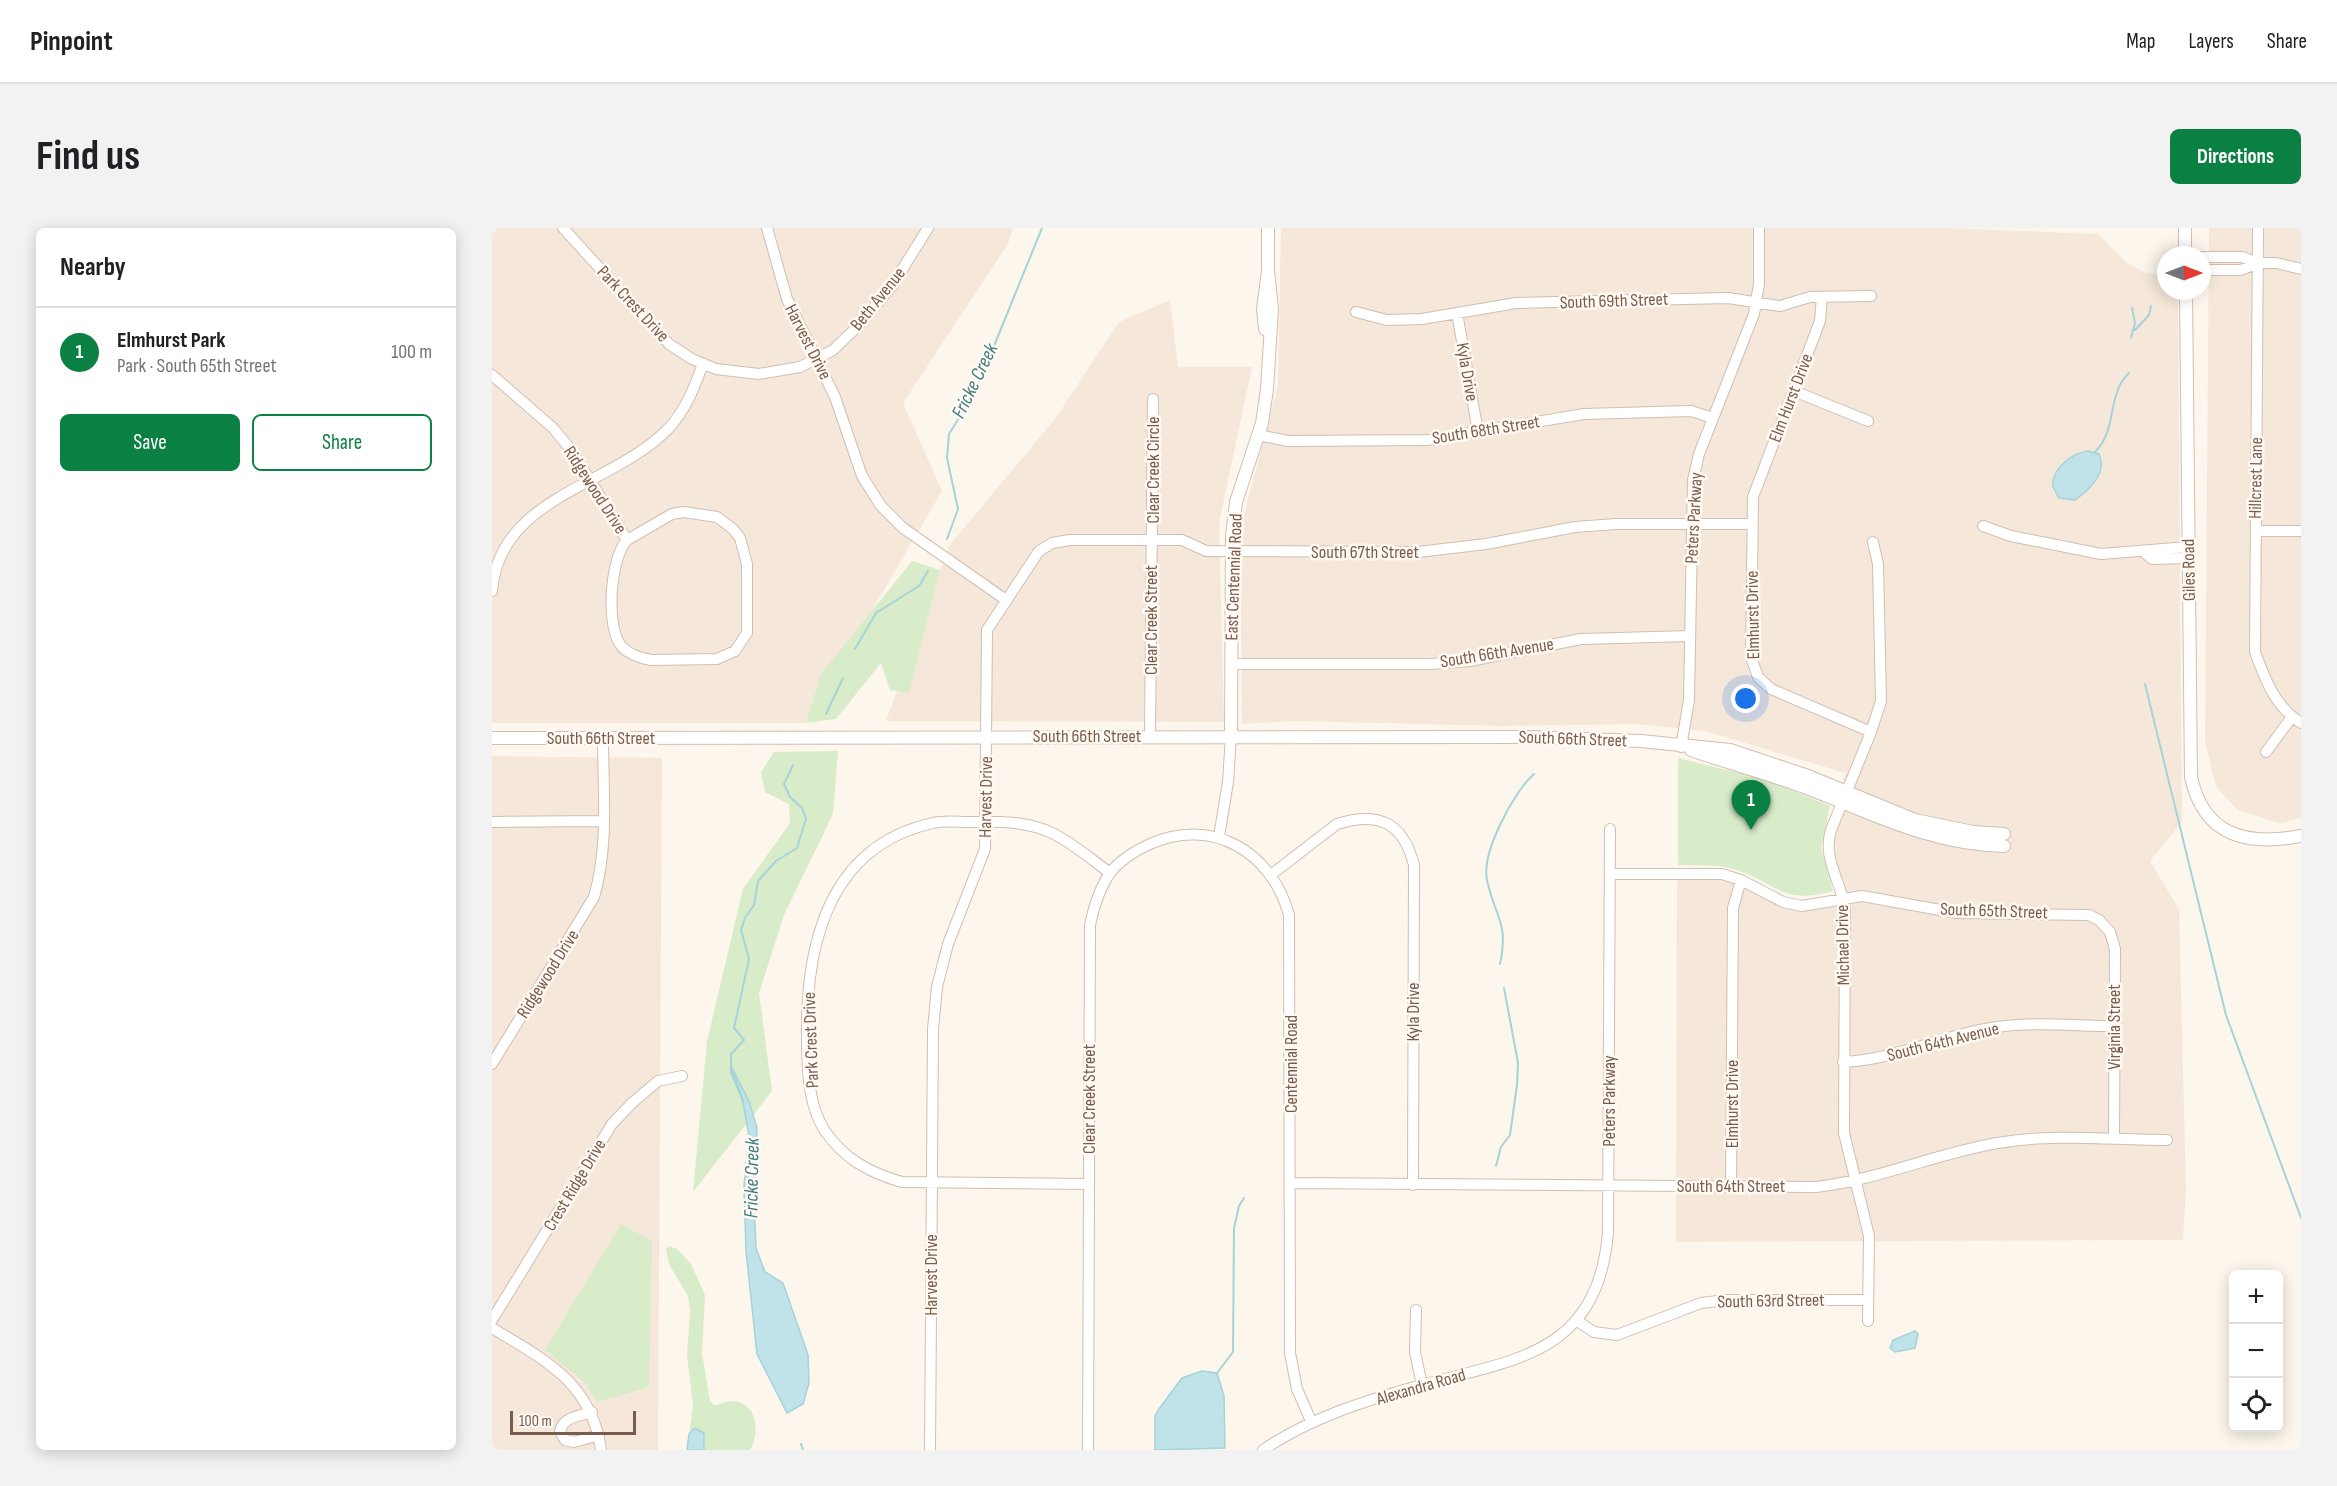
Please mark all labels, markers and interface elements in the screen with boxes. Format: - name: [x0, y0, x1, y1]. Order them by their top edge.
- text: Pinpoint: [30, 25, 113, 58]
- text: Map: [2126, 29, 2155, 54]
- text: Layers: [2188, 29, 2234, 54]
- text: Share: [2267, 29, 2307, 54]
- button: Directions: [2170, 129, 2301, 184]
- text: Find us: [36, 131, 140, 182]
- north arrow: [2157, 246, 2211, 300]
- text: Nearby: [60, 252, 126, 283]
- street label: Park Crest Drive: [593, 262, 673, 346]
- street label: Beth Avenue: [846, 263, 910, 335]
- street label: South 69th Street: [1559, 289, 1669, 313]
- street label: Harvest Drive: [780, 301, 836, 383]
- text: Elmhurst Park: [117, 327, 226, 354]
- water label: Fricke Creek: [947, 339, 1004, 422]
- text: 1: [76, 340, 83, 364]
- text: 100 m: [391, 340, 432, 364]
- street label: Kyla Drive: [1452, 341, 1482, 403]
- street label: Elm Hurst Drive: [1765, 351, 1817, 445]
- text: Park · South 65th Street: [117, 354, 276, 378]
- street label: South 68th Street: [1431, 411, 1542, 449]
- button: Save: [60, 414, 240, 471]
- button: Share: [252, 414, 432, 471]
- street label: Clear Creek Circle: [1143, 417, 1164, 523]
- street label: Hillcrest Lane: [2245, 437, 2267, 519]
- street label: Ridgewood Drive: [559, 442, 631, 538]
- street label: Peters Parkway: [1681, 472, 1707, 564]
- street label: East Centennial Road: [1221, 513, 1247, 641]
- street label: Giles Road: [2178, 539, 2200, 601]
- street label: South 67th Street: [1311, 542, 1420, 563]
- street label: Clear Creek Street: [1141, 564, 1162, 675]
- street label: Elmhurst Drive: [1742, 570, 1764, 660]
- street label: South 66th Avenue: [1439, 634, 1555, 672]
- your location: [1731, 684, 1760, 713]
- street label: South 66th Street: [1033, 726, 1142, 747]
- street label: South 66th Street: [1518, 727, 1628, 751]
- street label: South 66th Street: [547, 728, 656, 749]
- street label: Harvest Drive: [975, 756, 997, 838]
- pin: 1: [1732, 780, 1770, 830]
- street label: South 65th Street: [1940, 899, 2049, 923]
- street label: Michael Drive: [1832, 904, 1854, 986]
- street label: Ridgewood Drive: [513, 926, 583, 1022]
- street label: Kyla Drive: [1403, 982, 1424, 1042]
- street label: Virginia Street: [2104, 984, 2125, 1070]
- street label: Park Crest Drive: [799, 992, 823, 1088]
- street label: Centennial Road: [1281, 1015, 1302, 1113]
- street label: South 64th Avenue: [1885, 1018, 2001, 1066]
- street label: Clear Creek Street: [1079, 1043, 1100, 1154]
- street label: Peters Parkway: [1599, 1055, 1620, 1147]
- street label: Elmhurst Drive: [1722, 1060, 1743, 1148]
- street label: Crest Ridge Drive: [539, 1135, 611, 1235]
- water label: Fricke Creek: [739, 1137, 765, 1218]
- street label: South 64th Street: [1677, 1176, 1786, 1197]
- street label: Harvest Drive: [921, 1234, 942, 1316]
- map controls: [2229, 1270, 2283, 1432]
- button: +: [2229, 1270, 2283, 1324]
- street label: South 63rd Street: [1717, 1290, 1825, 1312]
- button: −: [2229, 1324, 2283, 1378]
- street label: Alexandra Road: [1373, 1364, 1468, 1410]
- button: locate: [2229, 1378, 2283, 1432]
- scale bar: [510, 1408, 636, 1436]
- text: 100 m: [519, 1412, 552, 1431]

